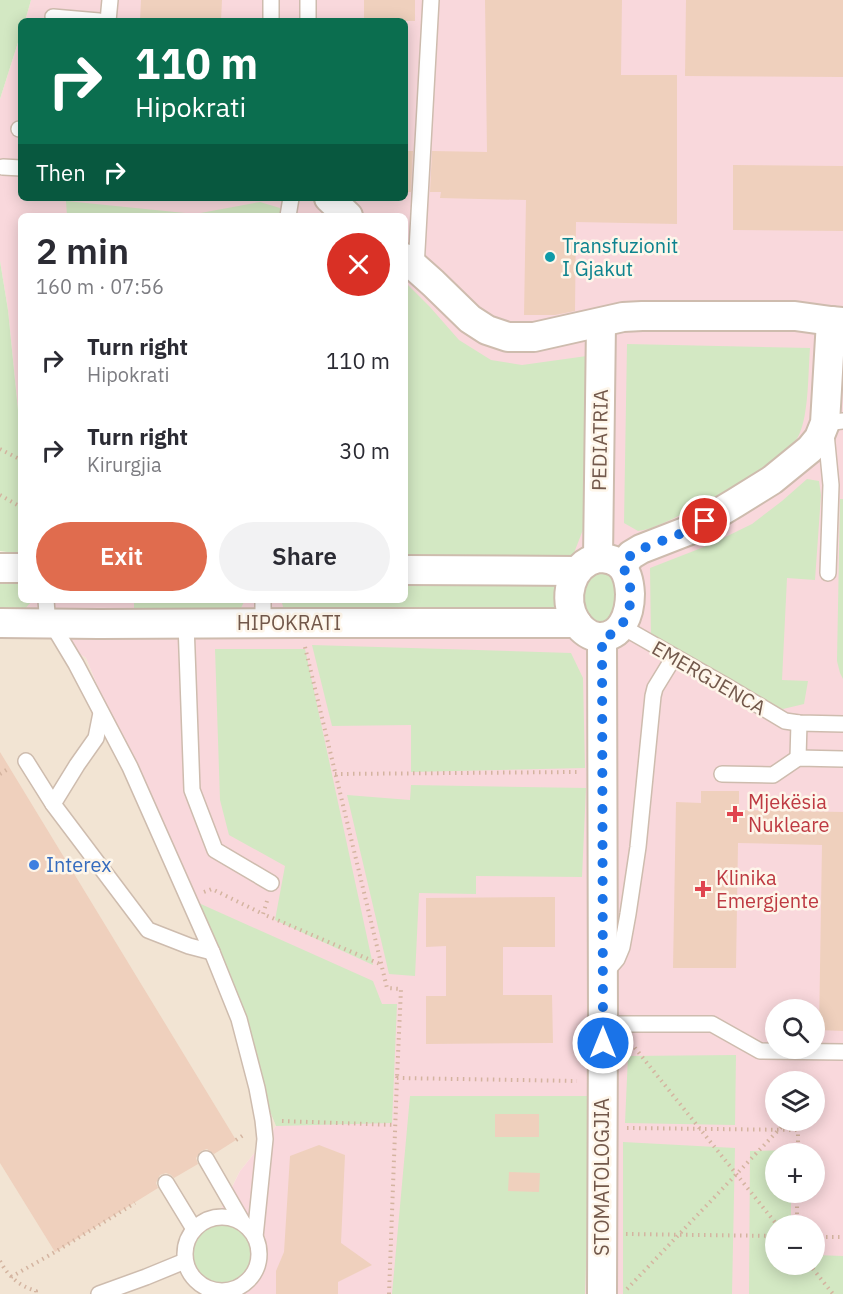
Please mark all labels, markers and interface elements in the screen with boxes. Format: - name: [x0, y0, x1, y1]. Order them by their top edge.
- text: 110 m: [135, 36, 258, 91]
- icon: right: [36, 42, 114, 120]
- text: Hipokrati: [135, 89, 246, 124]
- icon: right: [98, 156, 131, 189]
- text: Then: [36, 158, 86, 187]
- text: 2 min: [36, 227, 129, 274]
- place label: Transfuzionit I Gjakut: [562, 232, 678, 282]
- button: close: [327, 233, 390, 296]
- marker: Transfuzionit I Gjakut: [543, 250, 557, 264]
- text: 160 m · 07:56: [36, 273, 164, 300]
- text: Turn right: [87, 332, 188, 361]
- icon: right: [36, 344, 69, 377]
- text: 110 m: [326, 346, 390, 375]
- text: Hipokrati: [87, 361, 169, 388]
- street label: PEDIATRIA: [585, 389, 614, 491]
- text: Turn right: [87, 422, 188, 451]
- icon: right: [36, 434, 69, 467]
- text: 30 m: [339, 436, 390, 465]
- text: Kirurgjia: [87, 451, 162, 478]
- pin: [679, 495, 730, 546]
- icon: arrive: [688, 504, 721, 537]
- button: Exit: [36, 522, 207, 591]
- button: Share: [219, 522, 390, 591]
- street label: HIPOKRATI: [237, 609, 341, 636]
- street label: EMERGJENCA: [647, 634, 771, 721]
- place label: Mjekësia Nukleare: [748, 788, 829, 838]
- marker: Mjekësia Nukleare: [726, 805, 744, 823]
- place label: Interex: [46, 851, 111, 878]
- marker: Interex: [27, 858, 41, 872]
- place label: Klinika Emergjente: [716, 864, 819, 914]
- marker: Klinika Emergjente: [694, 880, 712, 898]
- map controls: [765, 999, 825, 1275]
- button: search: [765, 999, 825, 1059]
- position arrow: [571, 1011, 635, 1075]
- button: layers: [765, 1071, 825, 1131]
- street label: STOMATOLOGJIA: [588, 1098, 615, 1256]
- button: +: [765, 1143, 825, 1203]
- button: −: [765, 1215, 825, 1275]

